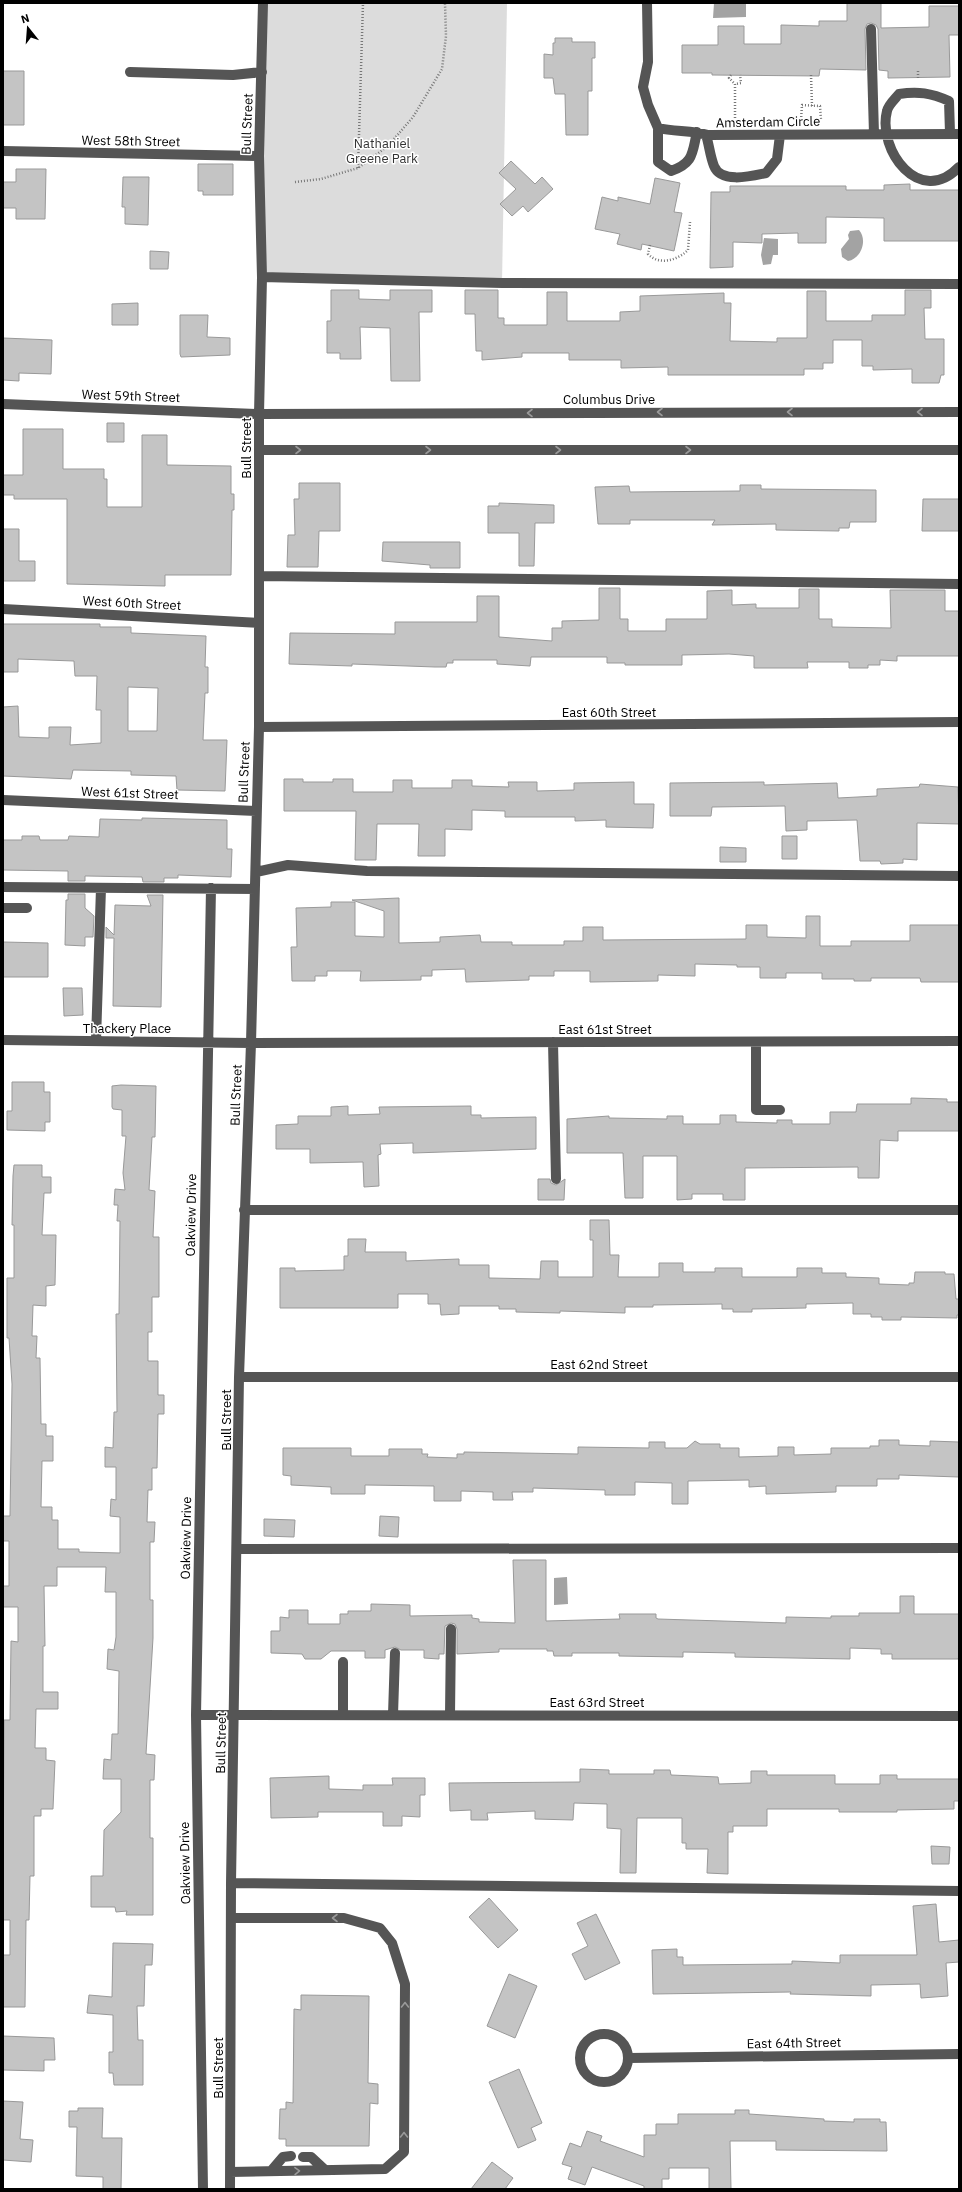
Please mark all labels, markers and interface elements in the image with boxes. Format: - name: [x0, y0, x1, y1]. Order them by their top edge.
- north arrow: [8, 8, 48, 48]
- text: N: [19, 11, 31, 26]
- street label: Bull Street: [237, 93, 257, 155]
- street label: Amsterdam Circle: [716, 113, 820, 131]
- street label: West 58th Street: [82, 132, 180, 150]
- park label: Nathaniel Greene Park: [346, 135, 418, 167]
- street label: West 59th Street: [81, 386, 181, 406]
- street label: Columbus Drive: [563, 391, 655, 408]
- one-way arrow: [657, 408, 663, 416]
- one-way arrow: [787, 408, 793, 416]
- one-way arrow: [917, 408, 923, 416]
- one-way arrow: [527, 409, 533, 417]
- street label: Bull Street: [238, 417, 255, 479]
- one-way arrow: [295, 446, 301, 454]
- one-way arrow: [425, 446, 431, 454]
- one-way arrow: [555, 446, 561, 454]
- one-way arrow: [685, 446, 691, 454]
- street label: West 60th Street: [82, 592, 182, 614]
- street label: East 60th Street: [562, 704, 656, 721]
- street label: Bull Street: [234, 741, 254, 803]
- street label: West 61st Street: [81, 783, 179, 803]
- street label: Thackery Place: [83, 1020, 171, 1037]
- street label: East 61st Street: [558, 1021, 652, 1038]
- street label: Bull Street: [226, 1064, 246, 1126]
- street label: Oakview Drive: [182, 1173, 200, 1257]
- street label: East 62nd Street: [550, 1356, 648, 1373]
- street label: Bull Street: [218, 1389, 235, 1451]
- street label: Oakview Drive: [177, 1496, 195, 1580]
- street label: East 63rd Street: [550, 1694, 644, 1711]
- street label: Bull Street: [212, 1712, 230, 1774]
- street label: Oakview Drive: [176, 1821, 194, 1905]
- one-way arrow: [332, 1914, 338, 1922]
- one-way arrow: [401, 2002, 409, 2008]
- street label: East 64th Street: [747, 2034, 841, 2052]
- street label: Bull Street: [210, 2037, 227, 2099]
- one-way arrow: [400, 2132, 408, 2138]
- one-way arrow: [294, 2167, 300, 2175]

